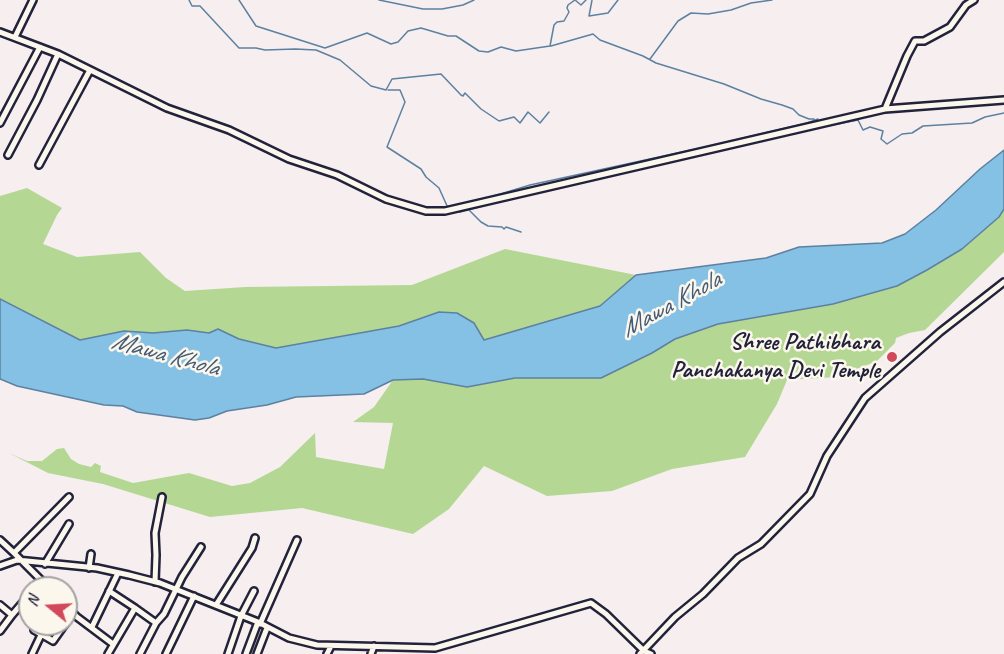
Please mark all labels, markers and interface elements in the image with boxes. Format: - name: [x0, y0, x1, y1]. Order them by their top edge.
- water label: Mawa Khola: [616, 265, 726, 345]
- water label: Mawa Khola: [108, 326, 222, 384]
- place label: Shree Pathibhara Panchakanya Devi Temple: [671, 329, 880, 385]
- marker: Shree Pathibhara Panchakanya Devi Temple: [885, 350, 899, 364]
- north arrow: [18, 576, 78, 636]
- text: N: [22, 593, 44, 609]

